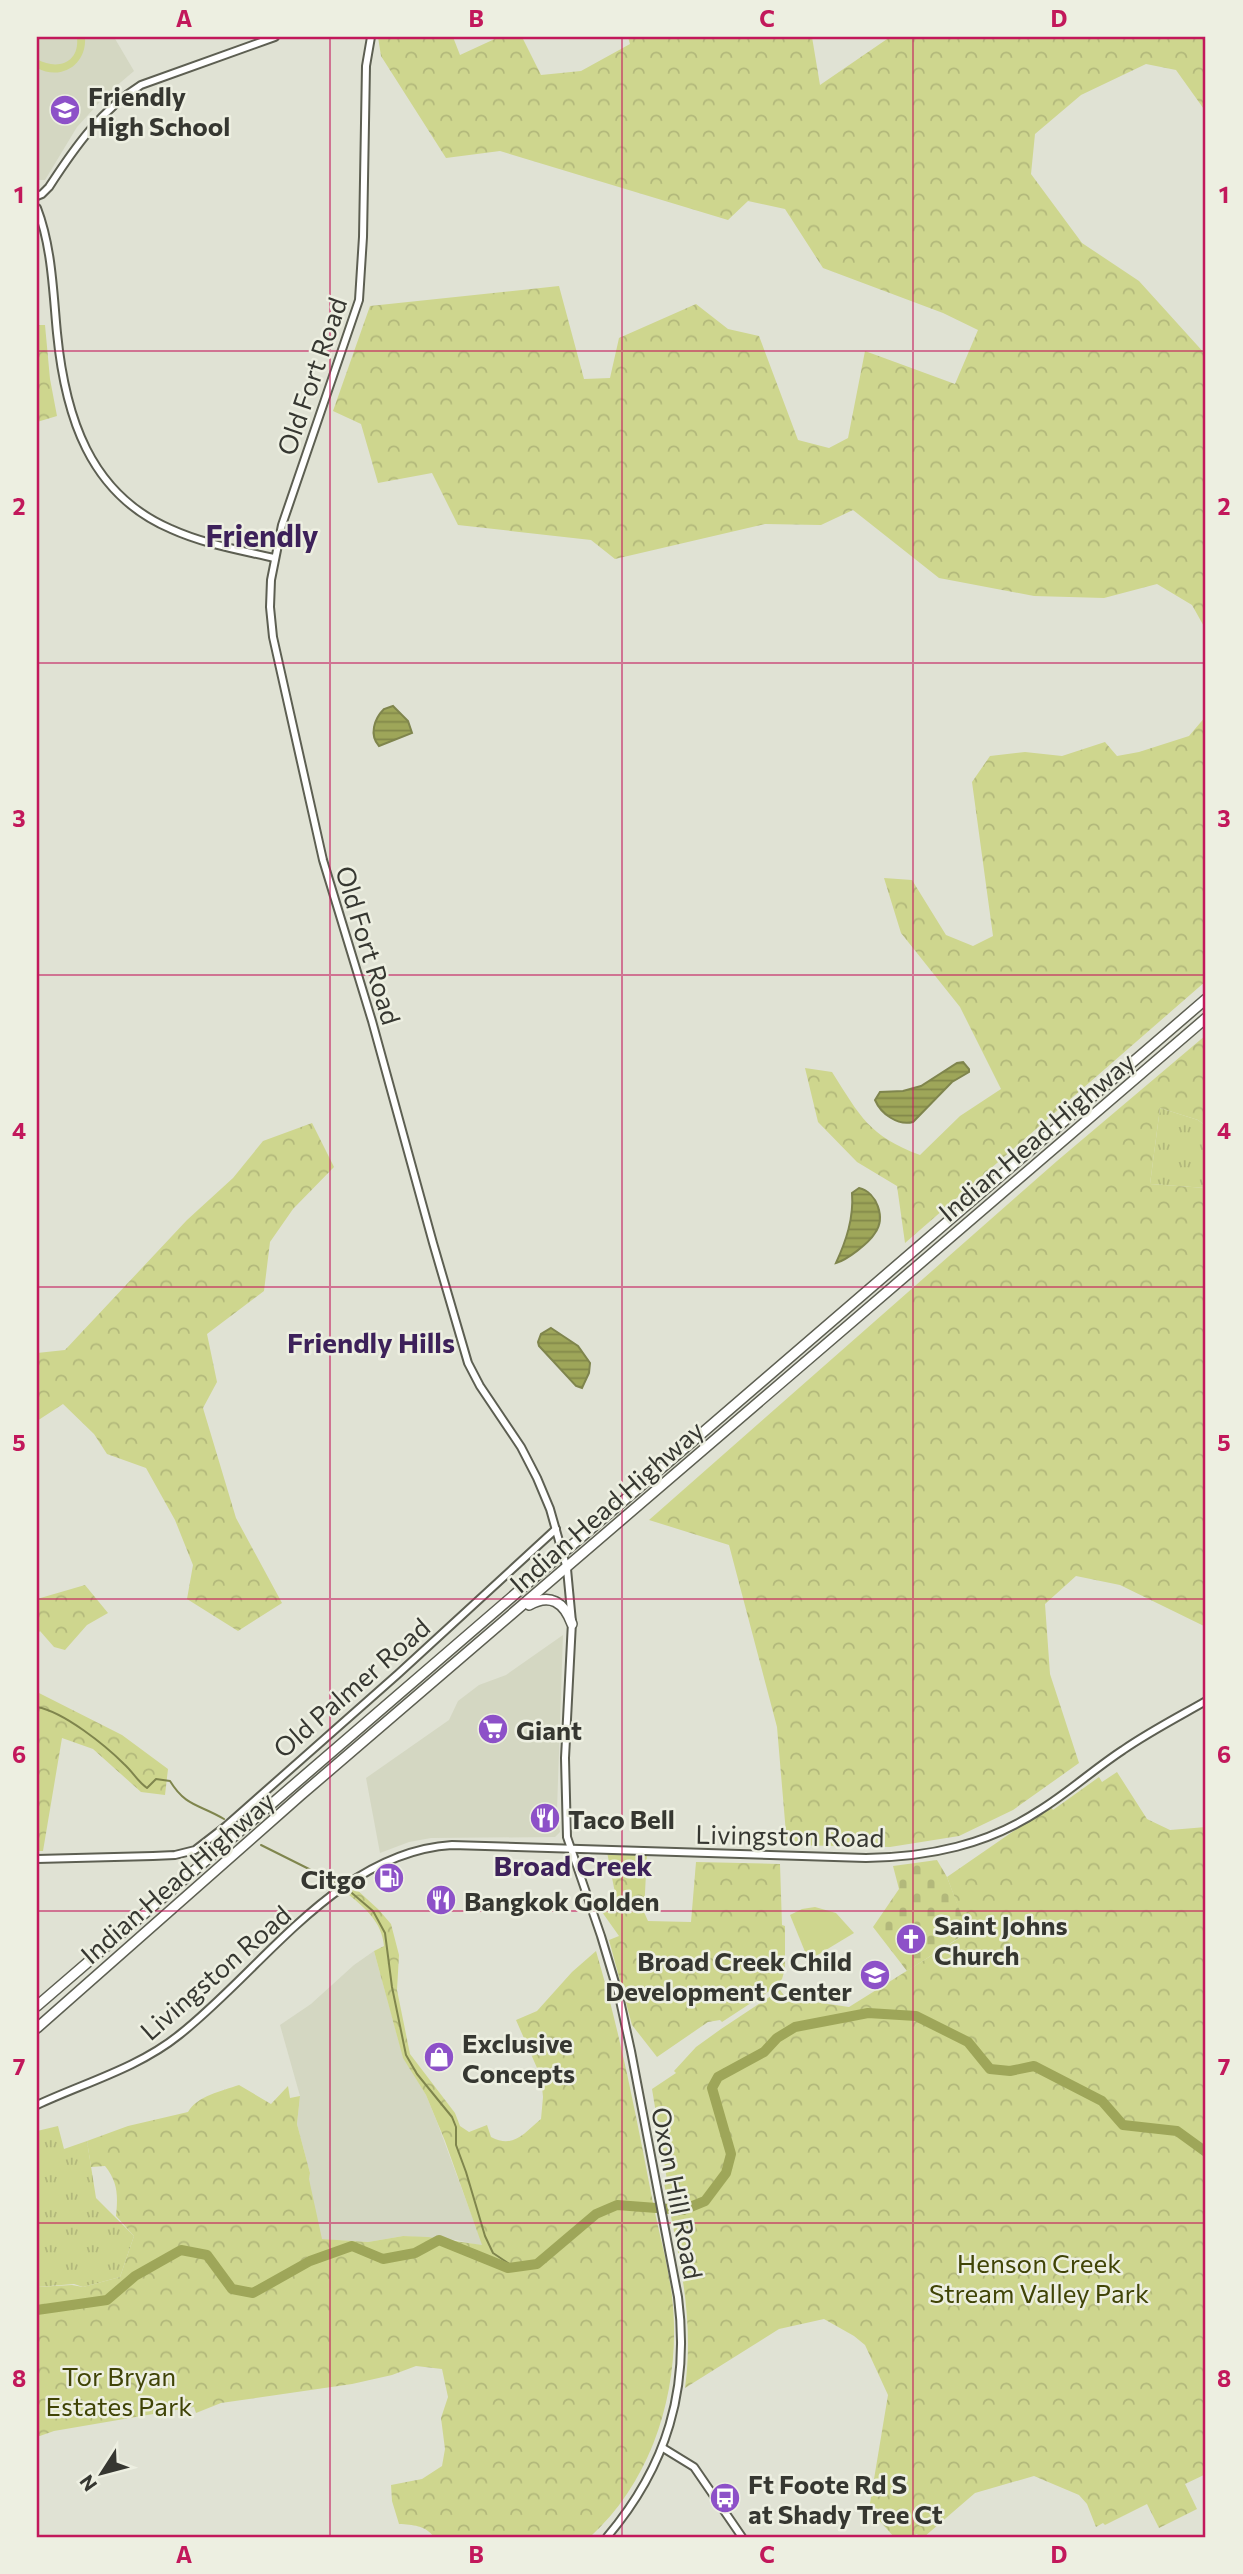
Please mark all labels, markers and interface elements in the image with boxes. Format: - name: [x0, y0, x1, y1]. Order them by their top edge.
- text: A: [176, 4, 193, 32]
- text: B: [468, 4, 484, 32]
- text: C: [759, 4, 775, 32]
- text: D: [1051, 4, 1068, 32]
- place label: Friendly High School: [88, 80, 230, 141]
- school or university icon: Friendly High School: [48, 93, 82, 127]
- text: 1: [14, 180, 24, 208]
- text: 1: [1219, 180, 1229, 208]
- street label: Old Fort Road: [270, 293, 352, 459]
- text: 2: [12, 492, 26, 520]
- text: 2: [1217, 492, 1231, 520]
- district label: Friendly: [205, 516, 319, 553]
- text: 3: [12, 804, 26, 832]
- text: 3: [1217, 804, 1231, 832]
- street label: Old Fort Road: [330, 862, 408, 1028]
- street label: Indian Head Highway: [932, 1045, 1140, 1227]
- text: 4: [12, 1116, 26, 1144]
- text: 4: [1217, 1116, 1231, 1144]
- district label: Friendly Hills: [287, 1325, 455, 1359]
- street label: Indian Head Highway: [503, 1414, 709, 1598]
- text: 5: [12, 1428, 26, 1456]
- text: 5: [1217, 1428, 1231, 1456]
- street label: Old Palmer Road: [267, 1611, 435, 1763]
- supermarket icon: Giant: [476, 1712, 510, 1746]
- place label: Giant: [516, 1714, 582, 1745]
- text: 6: [12, 1740, 26, 1768]
- text: 6: [1217, 1740, 1231, 1768]
- street label: Indian Head Highway: [74, 1785, 280, 1969]
- restaurant icon: Taco Bell: [528, 1801, 562, 1835]
- place label: Taco Bell: [568, 1803, 675, 1834]
- street label: Livingston Road: [695, 1818, 885, 1852]
- district label: Broad Creek: [494, 1848, 652, 1882]
- fuel station icon: Citgo: [372, 1861, 406, 1895]
- place label: Citgo: [300, 1863, 366, 1894]
- restaurant icon: Bangkok Golden: [424, 1883, 458, 1917]
- place label: Bangkok Golden: [464, 1885, 659, 1916]
- street label: Livingston Road: [134, 1898, 296, 2046]
- place label: Saint Johns Church: [934, 1909, 1068, 1970]
- church icon: Saint Johns Church: [894, 1922, 928, 1956]
- place label: Broad Creek Child Development Center: [605, 1945, 852, 2006]
- school or university icon: Broad Creek Child Development Center: [858, 1958, 892, 1992]
- place label: Exclusive Concepts: [462, 2027, 575, 2088]
- shop icon: Exclusive Concepts: [422, 2040, 456, 2074]
- text: 7: [13, 2052, 25, 2080]
- text: 7: [1218, 2052, 1230, 2080]
- street label: Oxon Hill Road: [646, 2104, 710, 2282]
- park label: Henson Creek Stream Valley Park: [929, 2247, 1149, 2308]
- park label: Tor Bryan Estates Park: [46, 2360, 192, 2421]
- text: 8: [12, 2364, 26, 2392]
- text: 8: [1217, 2364, 1231, 2392]
- north arrow: [66, 2438, 136, 2508]
- place label: Ft Foote Rd S at Shady Tree Ct: [748, 2468, 943, 2529]
- text: N: [74, 2471, 101, 2496]
- bus stop icon: Ft Foote Rd S at Shady Tree Ct: [708, 2481, 742, 2515]
- text: A: [176, 2540, 193, 2568]
- text: B: [468, 2540, 484, 2568]
- text: C: [759, 2540, 775, 2568]
- text: D: [1051, 2540, 1068, 2568]

